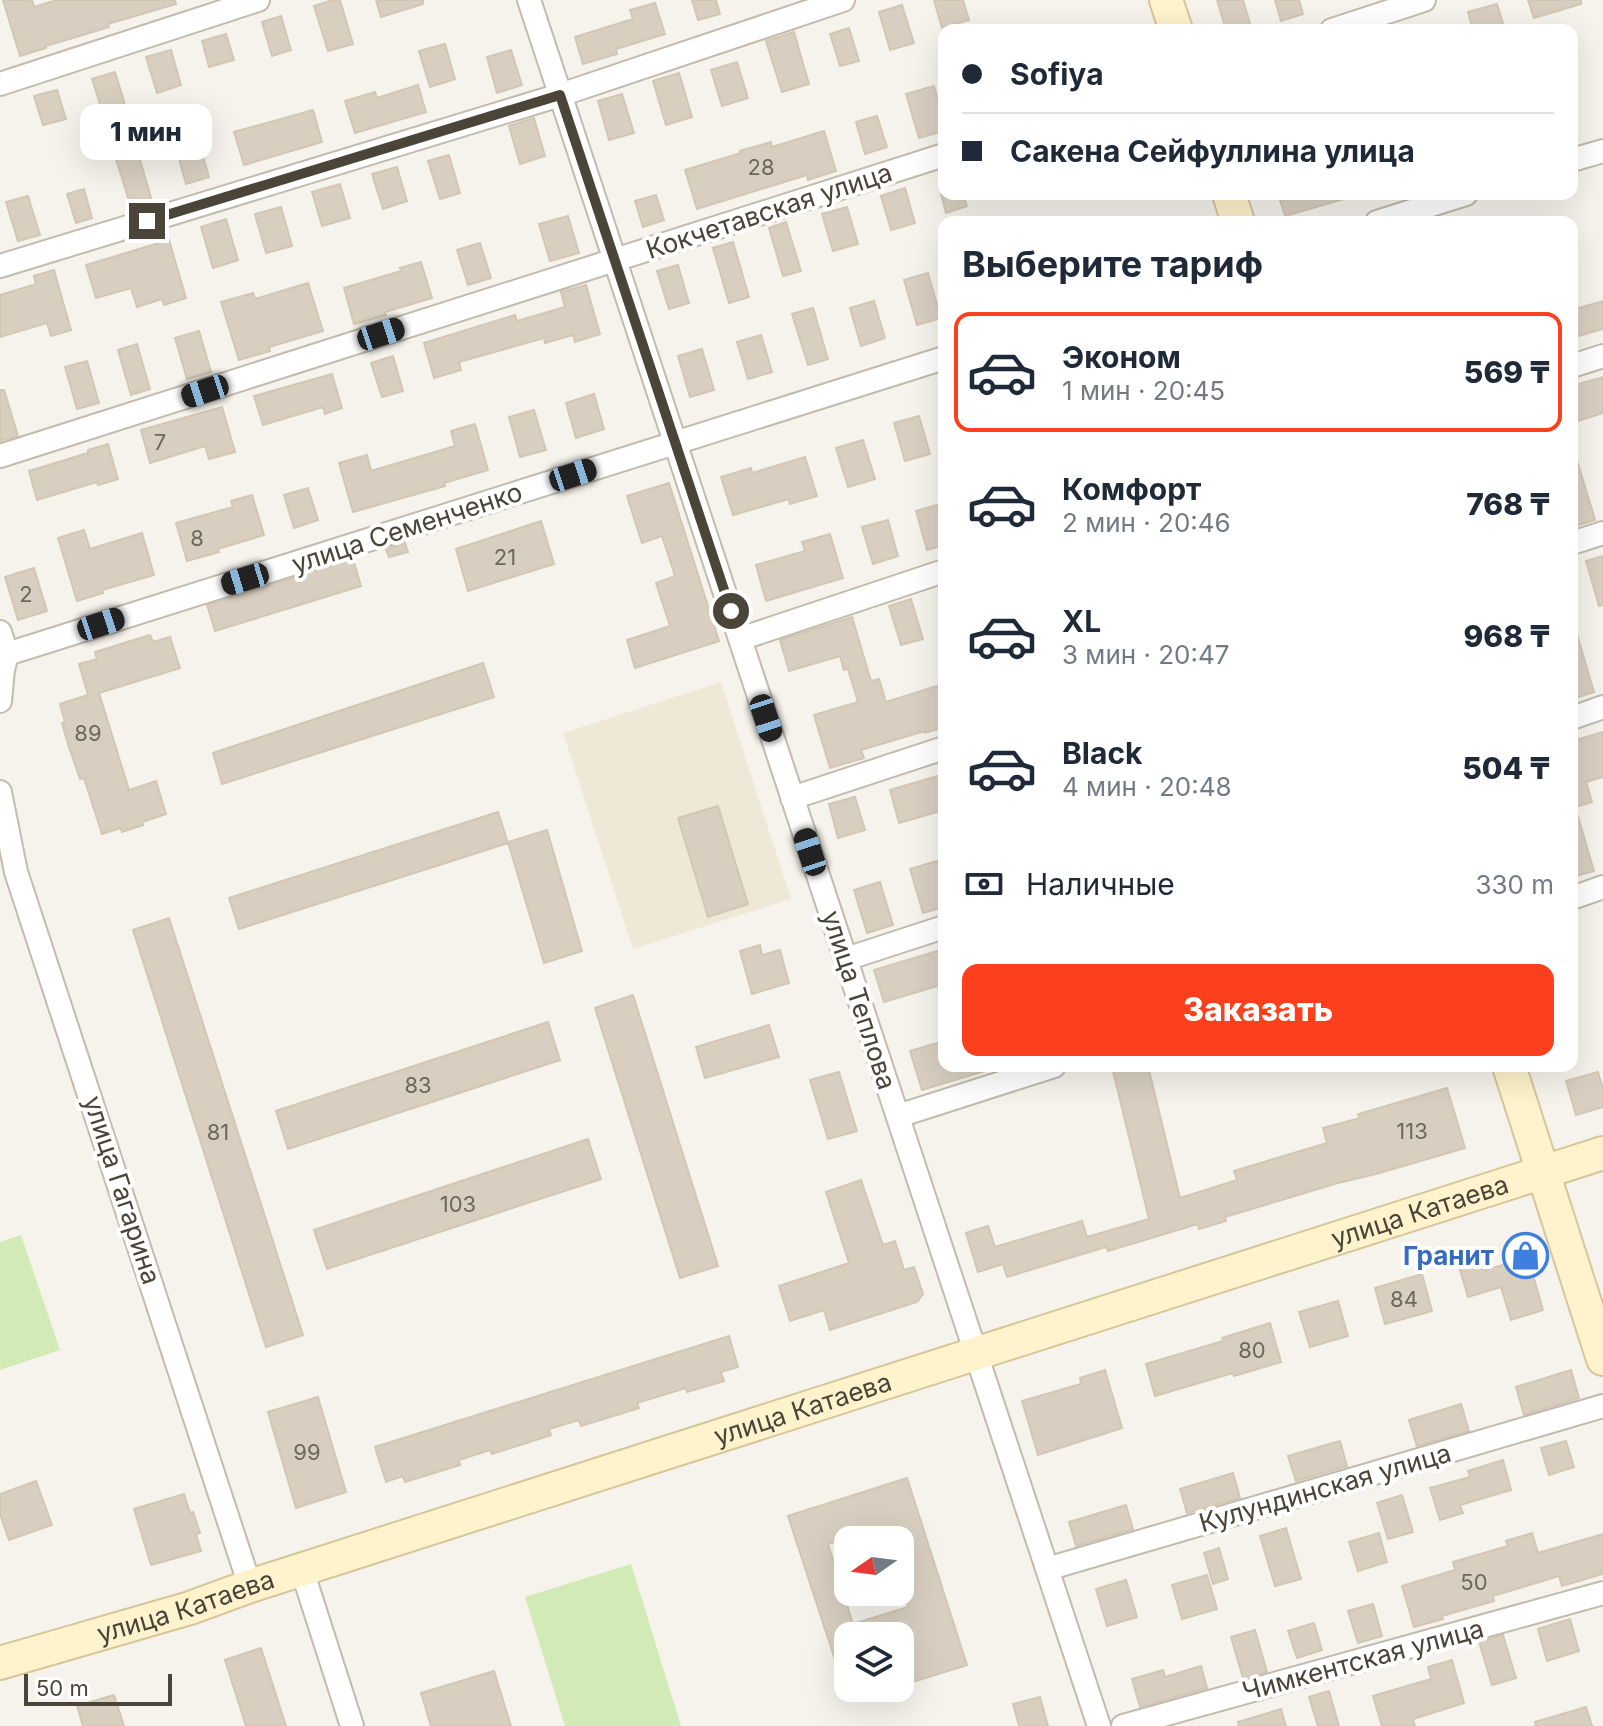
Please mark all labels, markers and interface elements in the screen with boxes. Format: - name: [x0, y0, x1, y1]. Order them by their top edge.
- text: Sofiya: [1010, 56, 1104, 92]
- callout: 1 мин: [81, 105, 213, 161]
- text: 1 мин: [110, 116, 182, 147]
- text: Сакена Сейфуллина улица: [1010, 133, 1415, 169]
- house number: 28: [747, 154, 775, 180]
- street label: Кокчетавская улица: [642, 156, 896, 265]
- route end: [129, 203, 165, 239]
- text: Выберите тариф: [962, 242, 1263, 286]
- car: [354, 315, 408, 353]
- icon: car: [966, 336, 1038, 408]
- text: Эконом: [1062, 339, 1181, 375]
- text: 569 ₸: [1464, 354, 1550, 390]
- car: [178, 372, 232, 410]
- text: 1 мин · 20:45: [1062, 375, 1225, 406]
- house number: 7: [154, 429, 166, 455]
- car: [546, 456, 600, 494]
- icon: car: [966, 468, 1038, 540]
- text: Комфорт: [1062, 471, 1201, 507]
- street label: улица Семенченко: [288, 476, 526, 579]
- text: 768 ₸: [1466, 486, 1550, 522]
- text: 2 мин · 20:46: [1062, 507, 1231, 538]
- house number: 8: [190, 525, 204, 551]
- house number: 21: [494, 544, 516, 570]
- car: [219, 561, 271, 597]
- house number: 2: [19, 581, 33, 607]
- route start: [713, 593, 749, 629]
- icon: car: [966, 600, 1038, 672]
- text: XL: [1062, 603, 1101, 639]
- car: [74, 605, 128, 643]
- text: 968 ₸: [1464, 618, 1550, 654]
- text: 3 мин · 20:47: [1062, 639, 1230, 670]
- car: [747, 691, 785, 745]
- house number: 89: [74, 720, 102, 746]
- icon: car: [966, 732, 1038, 804]
- text: Black: [1062, 735, 1142, 771]
- text: 504 ₸: [1462, 750, 1550, 786]
- text: 4 мин · 20:48: [1062, 771, 1232, 802]
- car: [791, 825, 829, 879]
- icon: cash: [962, 862, 1006, 906]
- text: Наличные: [1026, 866, 1175, 902]
- text: 330 m: [1475, 869, 1554, 900]
- street label: улица Теплова: [816, 906, 903, 1093]
- button: Заказать: [962, 964, 1554, 1056]
- house number: 83: [404, 1072, 432, 1098]
- street label: улица Гагарина: [77, 1092, 168, 1288]
- house number: 113: [1396, 1118, 1428, 1144]
- house number: 81: [207, 1119, 229, 1145]
- street label: улица Катаева: [1327, 1168, 1512, 1254]
- house number: 103: [440, 1191, 476, 1217]
- shop icon: Гранит: [1501, 1232, 1549, 1280]
- place label: Гранит: [1403, 1240, 1494, 1271]
- house number: 84: [1390, 1286, 1418, 1312]
- house number: 80: [1238, 1337, 1266, 1363]
- street label: улица Катаева: [710, 1366, 895, 1452]
- street label: Кулундинская улица: [1195, 1437, 1454, 1538]
- house number: 99: [293, 1439, 321, 1465]
- north arrow: [834, 1526, 914, 1606]
- map controls: [834, 1526, 914, 1702]
- street label: улица Катаева: [93, 1563, 278, 1649]
- house number: 50: [1460, 1569, 1488, 1595]
- street label: Чимкентская улица: [1239, 1612, 1487, 1707]
- button: layers: [834, 1622, 914, 1702]
- scale bar: [24, 1670, 172, 1706]
- text: 50 m: [36, 1675, 89, 1701]

